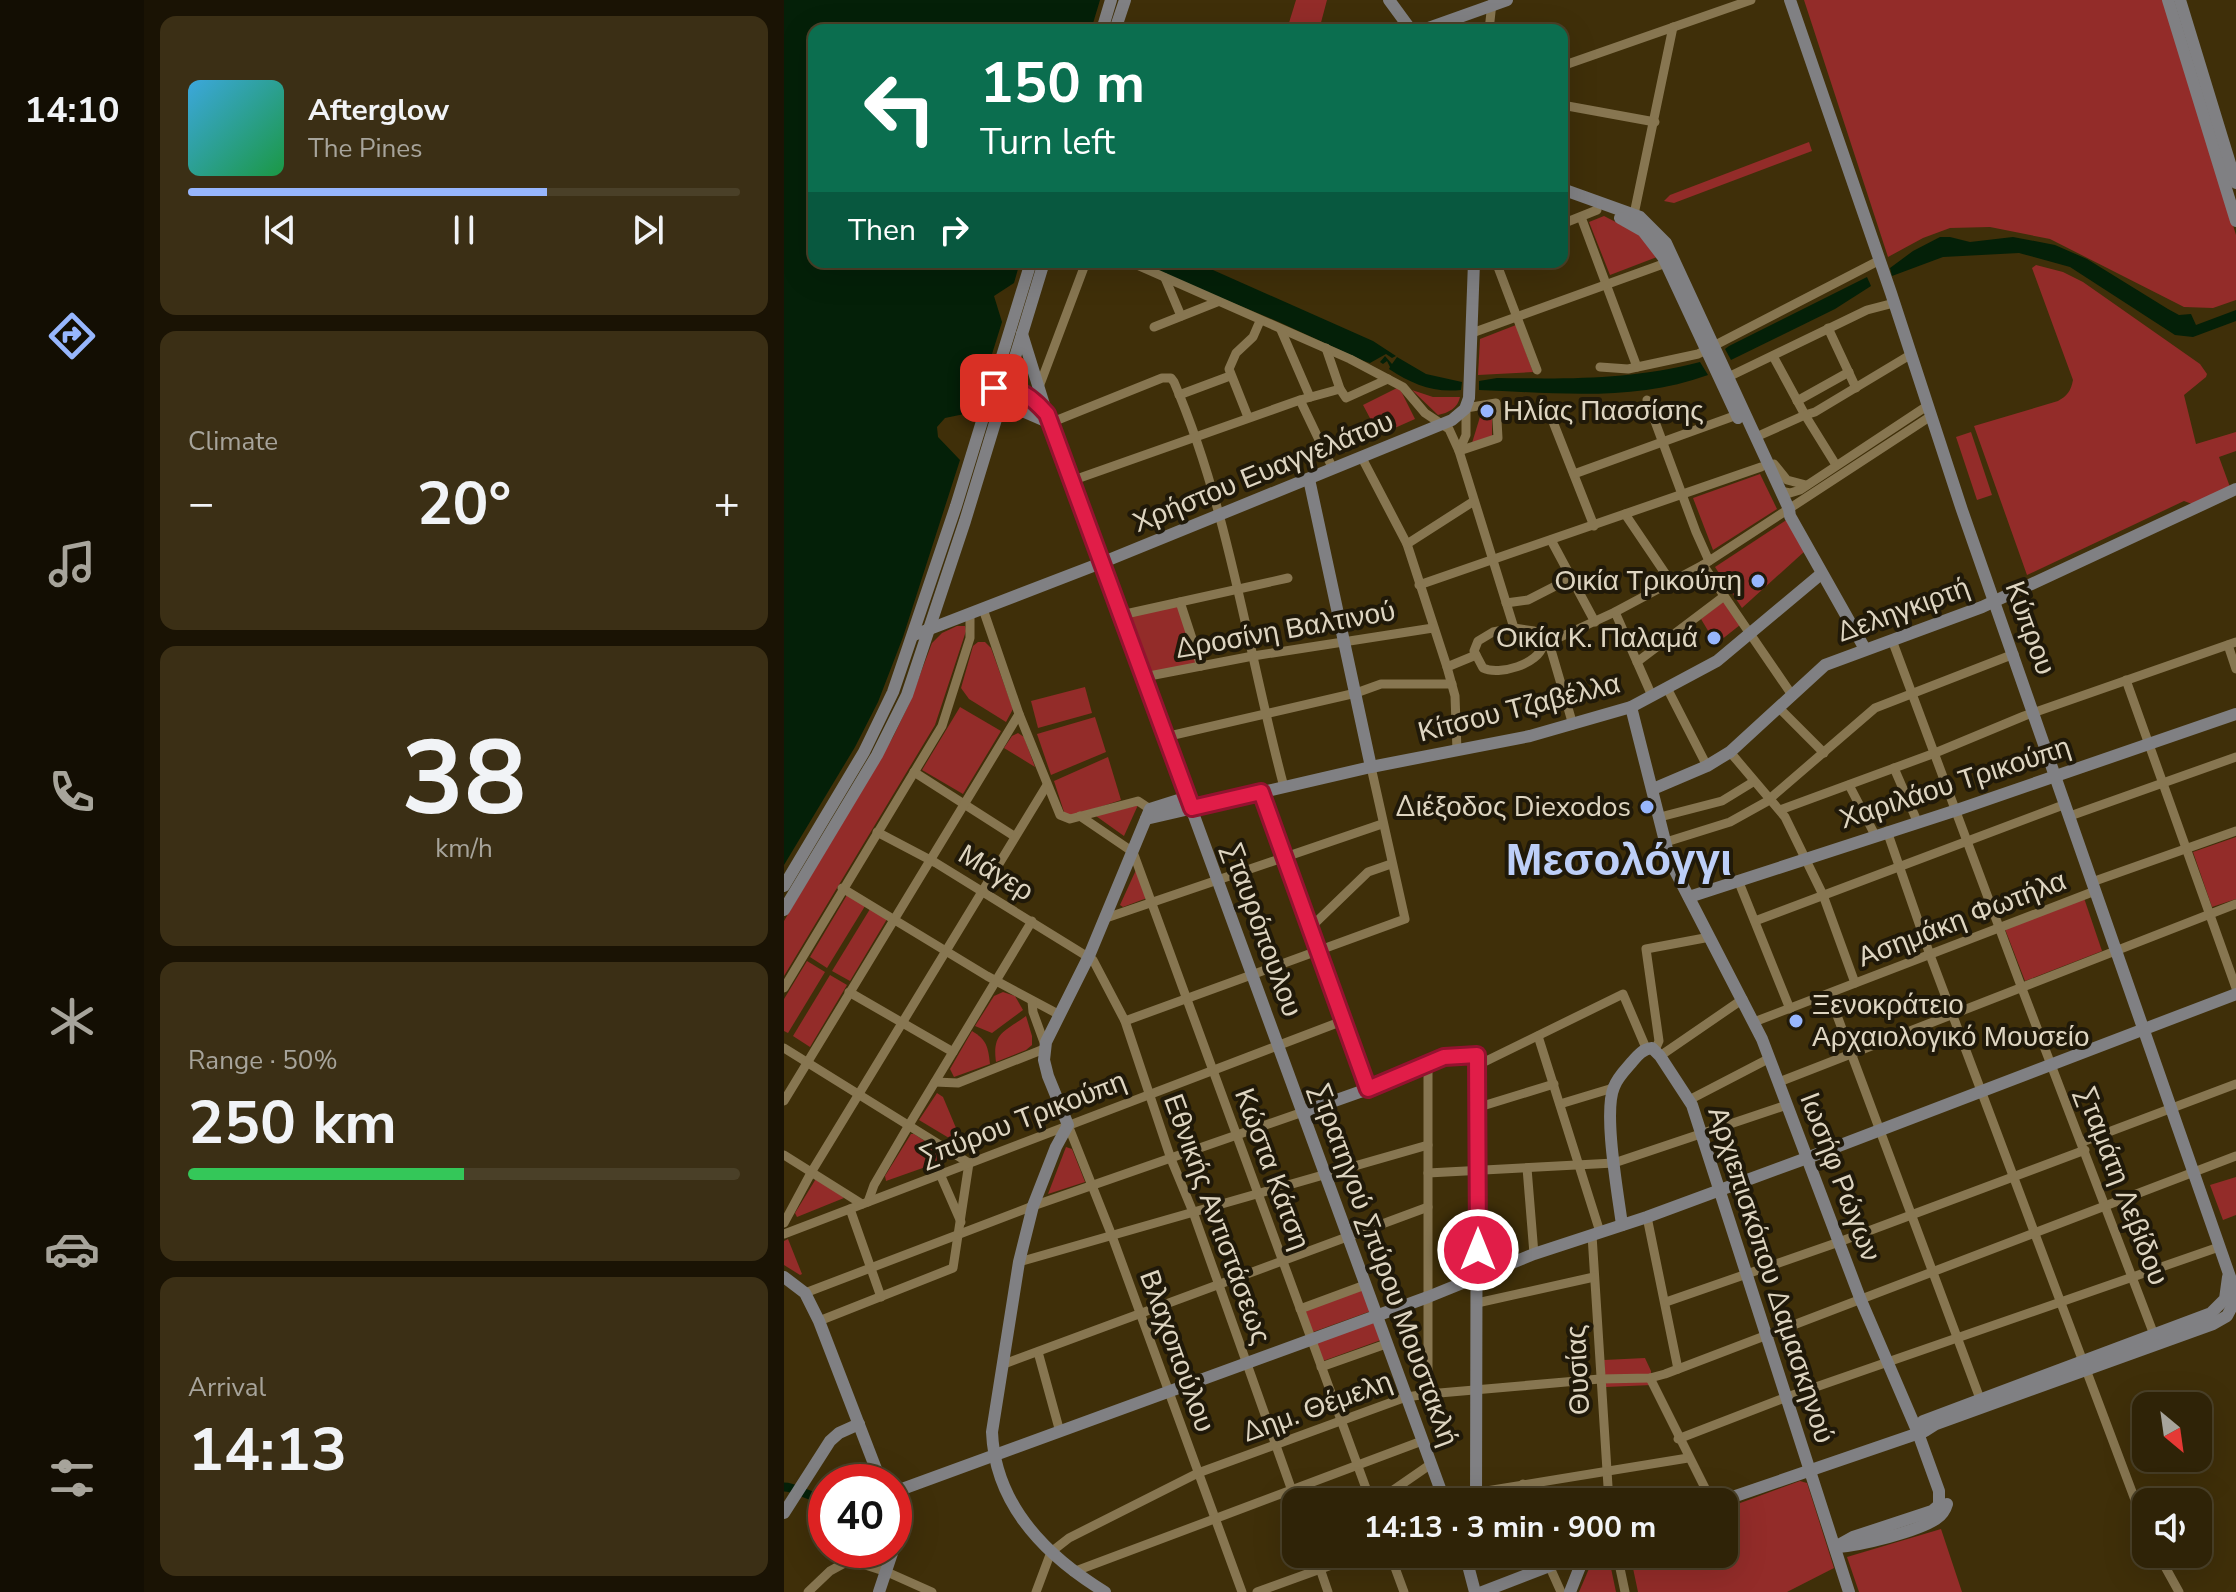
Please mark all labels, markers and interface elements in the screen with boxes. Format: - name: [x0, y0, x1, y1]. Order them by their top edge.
- text: 150 m: [980, 45, 1145, 122]
- icon: left: [848, 56, 952, 160]
- text: 14:10: [24, 86, 120, 135]
- text: Afterglow: [308, 90, 449, 131]
- text: Turn left: [980, 118, 1115, 167]
- text: The Pines: [308, 131, 423, 166]
- icon: previous: [258, 208, 302, 252]
- icon: pause: [442, 208, 486, 252]
- icon: next: [626, 208, 670, 252]
- icon: right: [932, 208, 976, 252]
- text: Then: [848, 210, 916, 251]
- icon: directions: [44, 308, 100, 364]
- pin: [960, 354, 1028, 422]
- icon: arrive: [972, 366, 1016, 410]
- place label: Ηλίας Πασσίσης: [1503, 392, 1704, 430]
- street label: Χρήστου Ευαγγελάτου: [1127, 402, 1399, 542]
- marker: Ηλίας Πασσίσης: [1478, 402, 1496, 420]
- text: Climate: [188, 424, 278, 459]
- text: 20°: [417, 463, 511, 545]
- text: −: [188, 474, 214, 534]
- text: +: [714, 474, 740, 534]
- icon: music: [44, 536, 100, 592]
- place label: Οικία Τρικούπη: [1555, 562, 1742, 600]
- street label: Δεληγκιρτή: [1831, 568, 1975, 652]
- marker: Οικία Τρικούπη: [1749, 572, 1767, 590]
- street label: Κύπρου: [1996, 576, 2064, 680]
- street label: Δροσίνη Βαλτινού: [1172, 592, 1398, 668]
- place label: Οικία Κ. Παλαμά: [1496, 619, 1698, 657]
- marker: Οικία Κ. Παλαμά: [1705, 629, 1723, 647]
- street label: Κίτσου Τζαβέλλα: [1414, 665, 1624, 751]
- text: 38: [402, 708, 526, 850]
- street label: Χαριλάου Τρικούπη: [1835, 728, 2075, 838]
- icon: phone: [44, 764, 100, 820]
- place label: Διέξοδος Diexodos: [1395, 788, 1631, 826]
- marker: Διέξοδος Diexodos: [1638, 798, 1656, 816]
- text: km/h: [435, 831, 493, 866]
- district label: Μεσολόγγι: [1506, 831, 1732, 891]
- street label: Μάγερ: [951, 836, 1041, 910]
- street label: Σταυρόπουλου: [1213, 838, 1311, 1022]
- street label: Ασημάκη Φωτήλα: [1852, 862, 2072, 976]
- place label: Ξενοκράτειο Αρχαιολογικό Μουσείο: [1812, 986, 2090, 1056]
- icon: climate: [44, 993, 100, 1049]
- marker: Ξενοκράτειο Αρχαιολογικό Μουσείο: [1787, 1012, 1805, 1030]
- text: Range · 50%: [188, 1043, 338, 1078]
- street label: Σπύρου Τρικούπη: [914, 1062, 1132, 1176]
- street label: Στρατηγού Σπύρου Μουστακλή: [1301, 1078, 1467, 1452]
- street label: Σταμάτη Λεβίδου: [2067, 1081, 2177, 1291]
- text: 250 km: [188, 1082, 397, 1164]
- street label: Κώστα Κάτση: [1225, 1083, 1319, 1255]
- street label: Ιωσήφ Ρώγων: [1790, 1087, 1890, 1267]
- street label: Εθνικής Αντιστάσεως: [1154, 1089, 1280, 1349]
- street label: Αρχιεπισκόπου Δαμασκηνού: [1699, 1102, 1843, 1448]
- position arrow: [1436, 1208, 1520, 1292]
- icon: car: [44, 1221, 100, 1277]
- street label: Βλαχοπούλου: [1130, 1265, 1224, 1437]
- street label: Θυσίας: [1557, 1324, 1599, 1416]
- street label: Δημ. Θέμελη: [1237, 1362, 1397, 1452]
- text: Arrival: [188, 1370, 266, 1405]
- north arrow: [2132, 1392, 2212, 1472]
- map controls: [2132, 1392, 2212, 1568]
- text: 14:13: [188, 1409, 347, 1491]
- icon: filters: [44, 1450, 100, 1506]
- speed limit sign: 40: [808, 1464, 912, 1568]
- button: sound: [2132, 1488, 2212, 1568]
- text: 14:13 · 3 min · 900 m: [1364, 1507, 1656, 1548]

